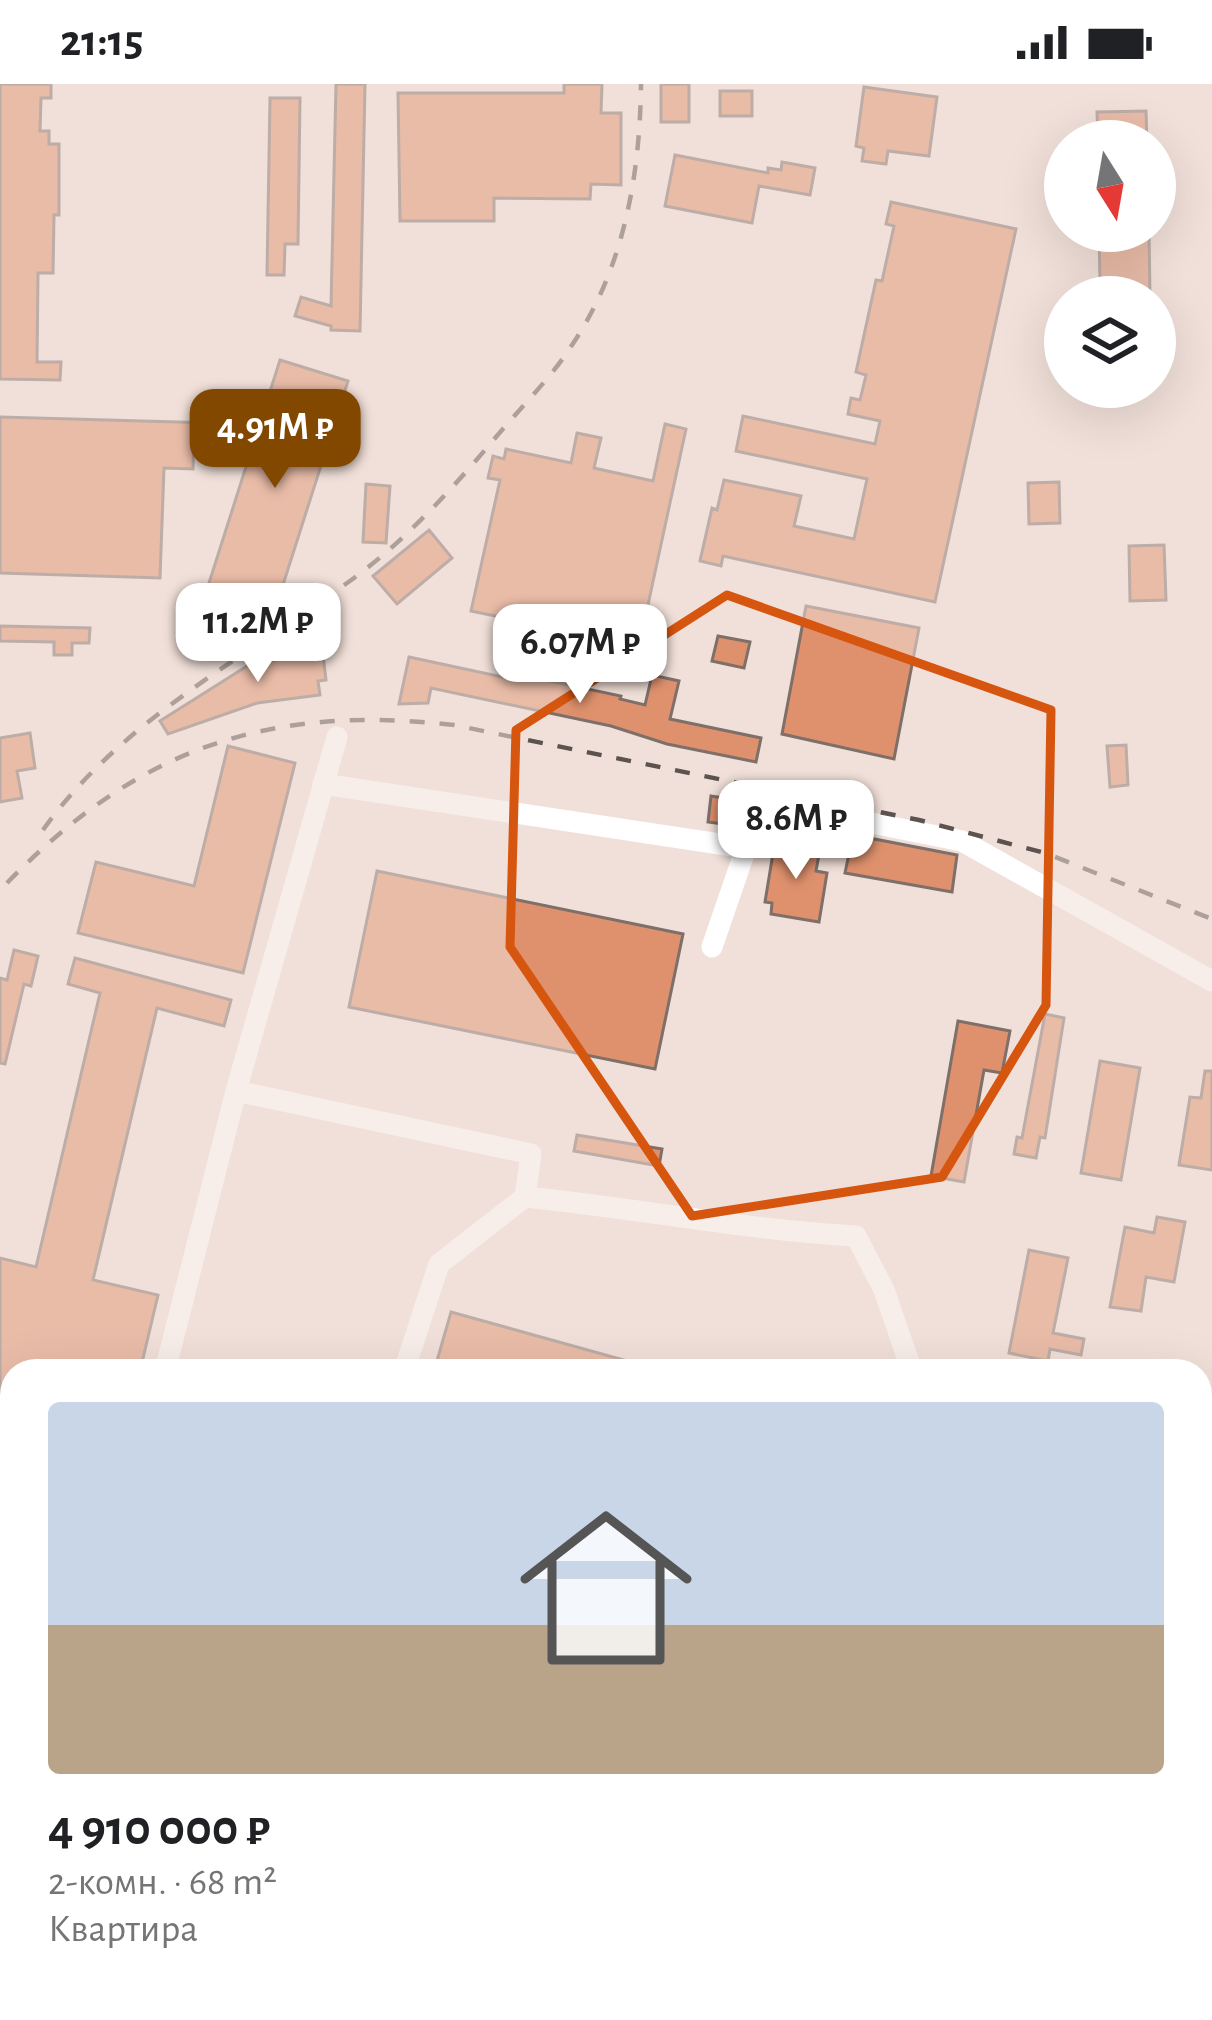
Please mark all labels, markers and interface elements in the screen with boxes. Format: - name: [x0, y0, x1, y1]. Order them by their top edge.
- text: 21:15: [60, 19, 143, 64]
- north arrow: [1044, 120, 1176, 252]
- map controls: [1044, 120, 1176, 408]
- button: layers: [1044, 276, 1176, 408]
- pin: 4.91M ₽: [164, 389, 386, 491]
- text: 4.91M ₽: [217, 408, 333, 447]
- pin: 11.2M ₽: [147, 583, 369, 685]
- text: 11.2M ₽: [203, 602, 313, 641]
- pin: 6.07M ₽: [469, 604, 691, 706]
- text: 6.07M ₽: [520, 623, 640, 662]
- pin: 8.6M ₽: [698, 780, 894, 882]
- text: 8.6M ₽: [745, 799, 847, 838]
- icon: home: [498, 1480, 714, 1696]
- text: 4 910 000 ₽: [48, 1803, 270, 1854]
- text: 2-комн. · 68 m²: [48, 1863, 277, 1902]
- text: Квартира: [48, 1910, 198, 1949]

